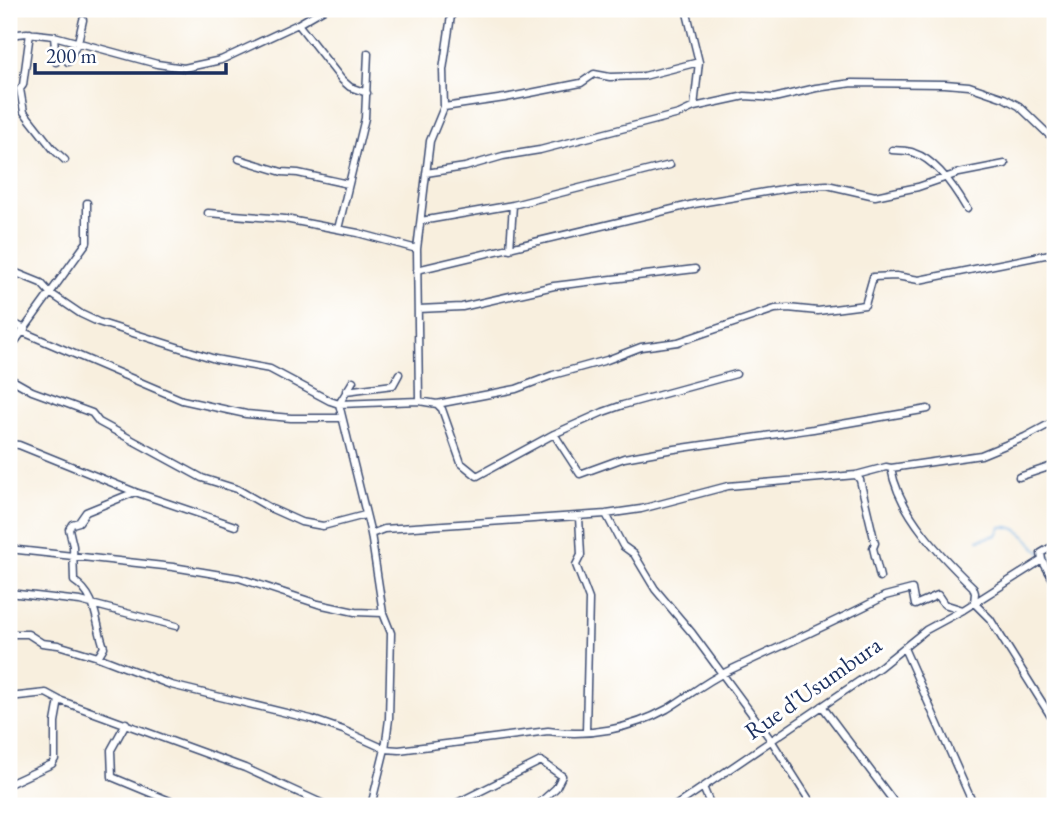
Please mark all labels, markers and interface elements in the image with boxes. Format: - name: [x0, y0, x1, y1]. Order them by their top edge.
- scale bar: [35, 32, 226, 76]
- text: 200 m: [46, 42, 97, 69]
- street label: Rue d'Usumbura: [738, 629, 888, 746]

